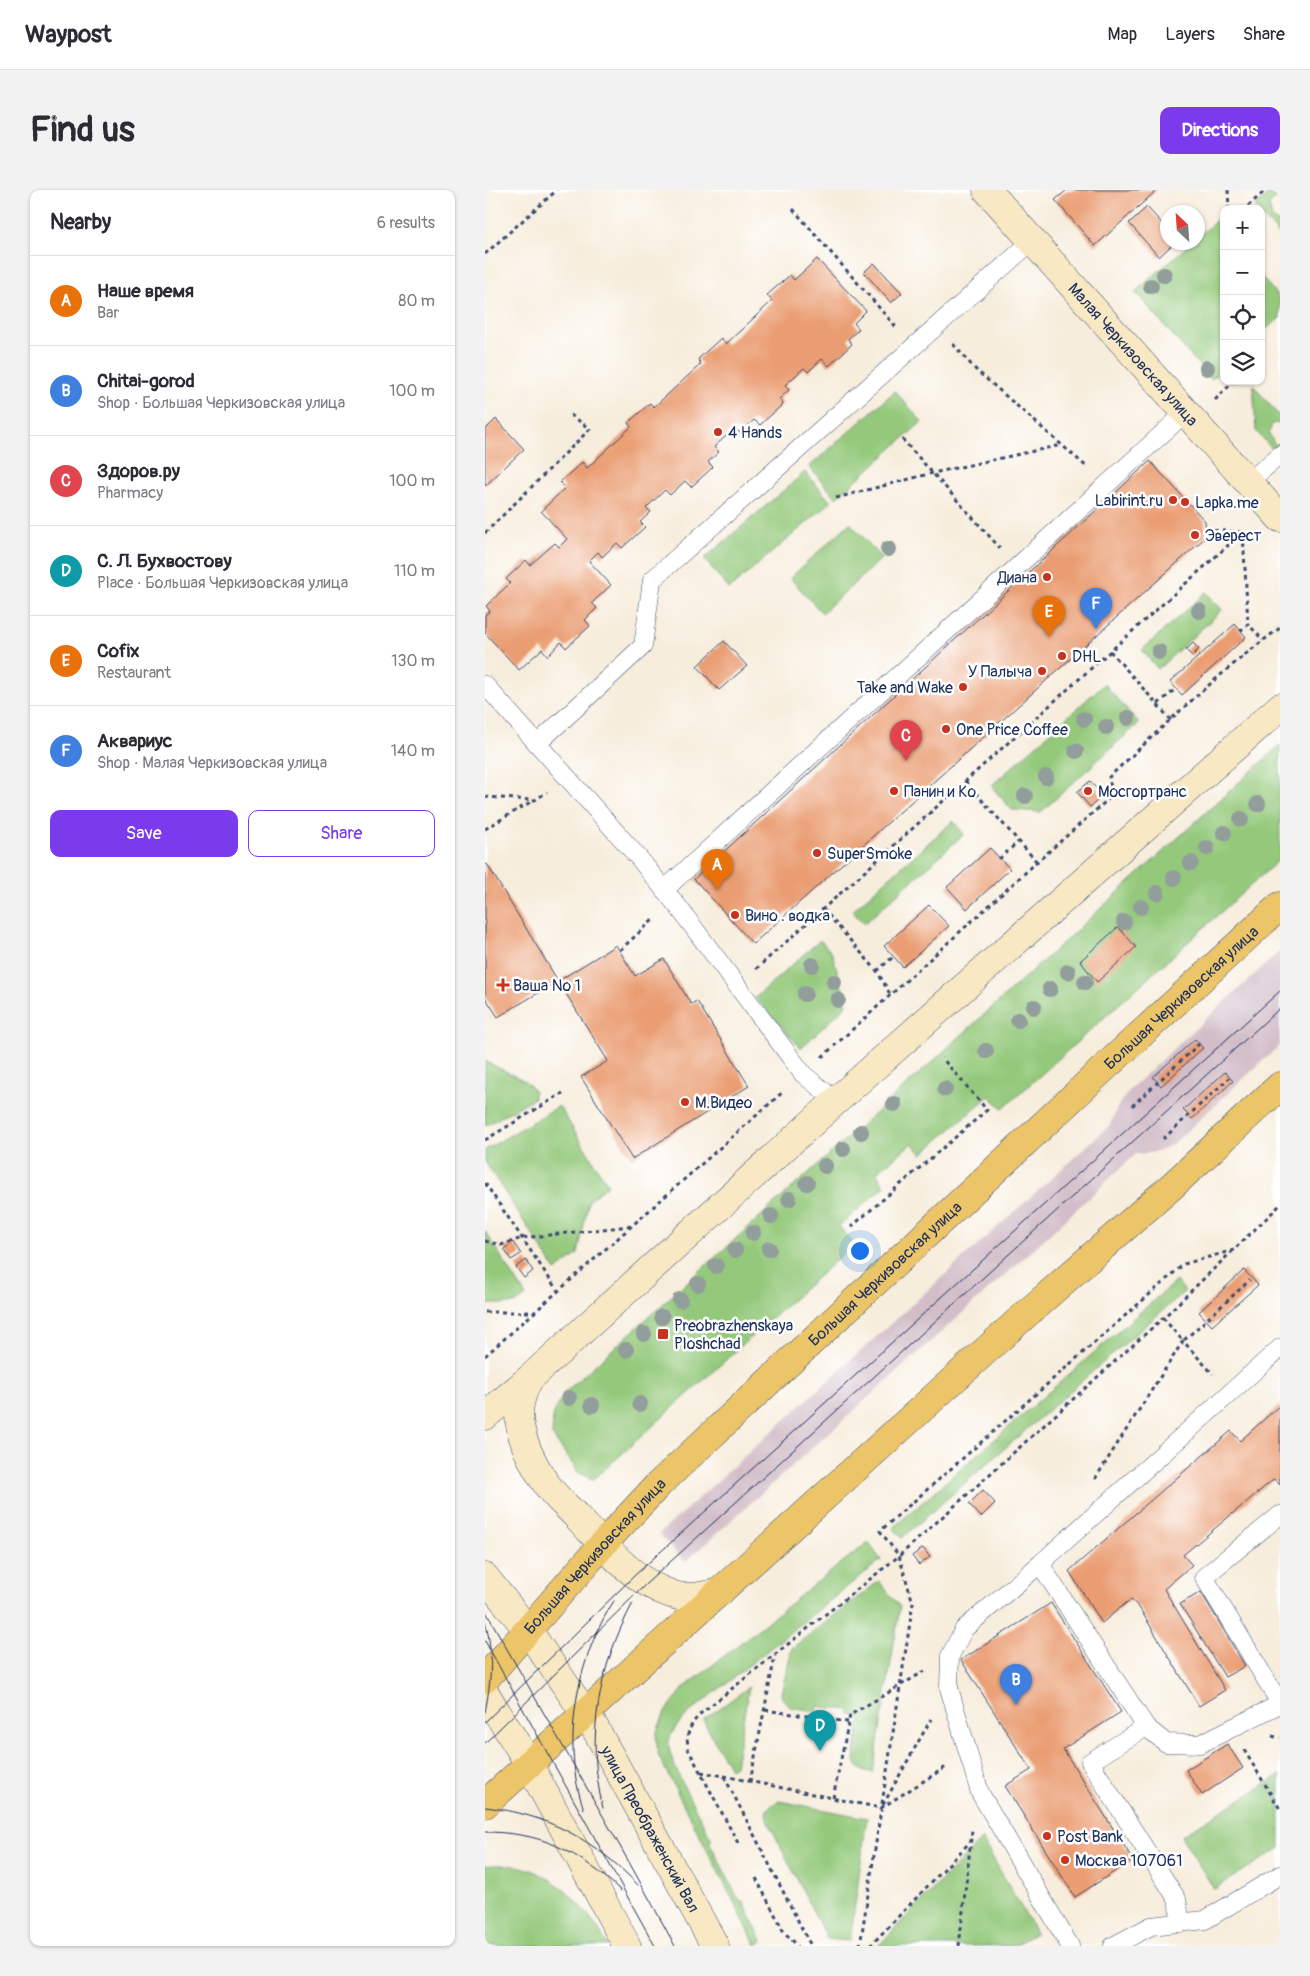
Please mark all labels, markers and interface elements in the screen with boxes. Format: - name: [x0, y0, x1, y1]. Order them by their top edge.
- text: Waypost: [25, 20, 112, 49]
- text: Map: [1108, 23, 1137, 46]
- text: Layers: [1165, 23, 1215, 46]
- text: Share: [1243, 23, 1285, 46]
- button: Directions: [1160, 107, 1280, 154]
- text: Find us: [30, 108, 135, 152]
- north arrow: [1160, 205, 1205, 250]
- map controls: [1220, 205, 1265, 385]
- button: +: [1220, 205, 1265, 250]
- text: Nearby: [50, 209, 111, 236]
- text: 6 results: [377, 213, 435, 233]
- button: −: [1220, 250, 1265, 295]
- text: Наше время: [97, 279, 194, 303]
- street label: Малая Черкизовская улица: [1064, 279, 1202, 430]
- text: A: [61, 291, 71, 311]
- text: 80 m: [398, 291, 435, 311]
- button: locate: [1220, 295, 1265, 340]
- text: Bar: [97, 303, 119, 323]
- button: layers: [1220, 340, 1265, 385]
- text: Chitai-gorod: [97, 369, 195, 393]
- text: B: [61, 381, 71, 401]
- text: 100 m: [389, 381, 435, 401]
- text: Shop · Большая Черкизовская улица: [97, 393, 345, 413]
- place label: 4 Hands: [728, 423, 782, 443]
- marker: 4 Hands: [712, 426, 724, 438]
- text: Здоров.ру: [97, 459, 180, 483]
- text: C: [61, 471, 71, 491]
- text: 100 m: [389, 471, 435, 491]
- text: Pharmacy: [97, 483, 163, 503]
- place label: Labirint.ru: [1095, 491, 1163, 511]
- place label: Lapka.me: [1195, 493, 1259, 513]
- marker: Labirint.ru: [1167, 494, 1179, 506]
- marker: Lapka.me: [1179, 496, 1191, 508]
- place label: Эверест: [1205, 526, 1262, 546]
- marker: Эверест: [1189, 529, 1201, 541]
- text: С. Л. Бухвостову: [97, 549, 232, 573]
- text: D: [61, 561, 71, 581]
- text: 110 m: [394, 561, 435, 581]
- place label: Диана: [996, 568, 1037, 588]
- marker: Диана: [1041, 571, 1053, 583]
- text: Place · Большая Черкизовская улица: [97, 573, 348, 593]
- pin: F: [1080, 588, 1112, 629]
- pin: E: [1033, 596, 1065, 637]
- text: Cofix: [97, 639, 140, 663]
- place label: DHL: [1072, 647, 1101, 667]
- marker: DHL: [1056, 650, 1068, 662]
- text: E: [62, 651, 70, 671]
- text: 130 m: [391, 651, 435, 671]
- place label: У Палыча: [968, 662, 1032, 682]
- text: Restaurant: [97, 663, 171, 683]
- marker: У Палыча: [1036, 665, 1048, 677]
- place label: Take and Wake: [857, 678, 953, 698]
- marker: Take and Wake: [957, 681, 969, 693]
- pin: C: [890, 720, 922, 761]
- place label: One Price Coffee: [956, 720, 1068, 740]
- marker: One Price Coffee: [940, 723, 952, 735]
- text: Аквариус: [97, 729, 173, 753]
- text: F: [61, 741, 71, 761]
- text: 140 m: [391, 741, 435, 761]
- text: Shop · Малая Черкизовская улица: [97, 753, 327, 773]
- place label: Панин и Ко: [904, 782, 976, 802]
- place label: Мосгортранс: [1098, 782, 1187, 802]
- marker: Панин и Ко: [888, 785, 900, 797]
- marker: Мосгортранс: [1082, 785, 1094, 797]
- button: Save: [50, 810, 238, 857]
- button: Share: [248, 810, 435, 857]
- place label: SuperSmoke: [827, 844, 912, 864]
- marker: SuperSmoke: [811, 847, 823, 859]
- pin: A: [701, 849, 733, 890]
- place label: Вино . водка: [745, 906, 830, 926]
- marker: Вино . водка: [729, 909, 741, 921]
- street label: Большая Черкизовская улица: [1100, 922, 1263, 1074]
- place label: Ваша № 1: [513, 976, 581, 996]
- marker: Ваша № 1: [497, 979, 509, 991]
- place label: М.Видео: [695, 1093, 753, 1113]
- marker: М.Видео: [679, 1096, 691, 1108]
- street label: Большая Черкизовская улица: [804, 1197, 966, 1351]
- your location: [847, 1238, 873, 1264]
- place label: Preobrazhenskaya Ploshchad: [674, 1316, 793, 1354]
- marker: Preobrazhenskaya Ploshchad: [656, 1327, 670, 1341]
- street label: Большая Черкизовская улица: [520, 1474, 670, 1639]
- pin: B: [1000, 1664, 1032, 1705]
- pin: D: [804, 1710, 836, 1751]
- street label: улица Преображенский Вал: [595, 1742, 703, 1916]
- place label: Post Bank: [1057, 1827, 1124, 1847]
- marker: Post Bank: [1041, 1830, 1053, 1842]
- place label: Москва 107061: [1075, 1851, 1182, 1871]
- marker: Москва 107061: [1059, 1854, 1071, 1866]

